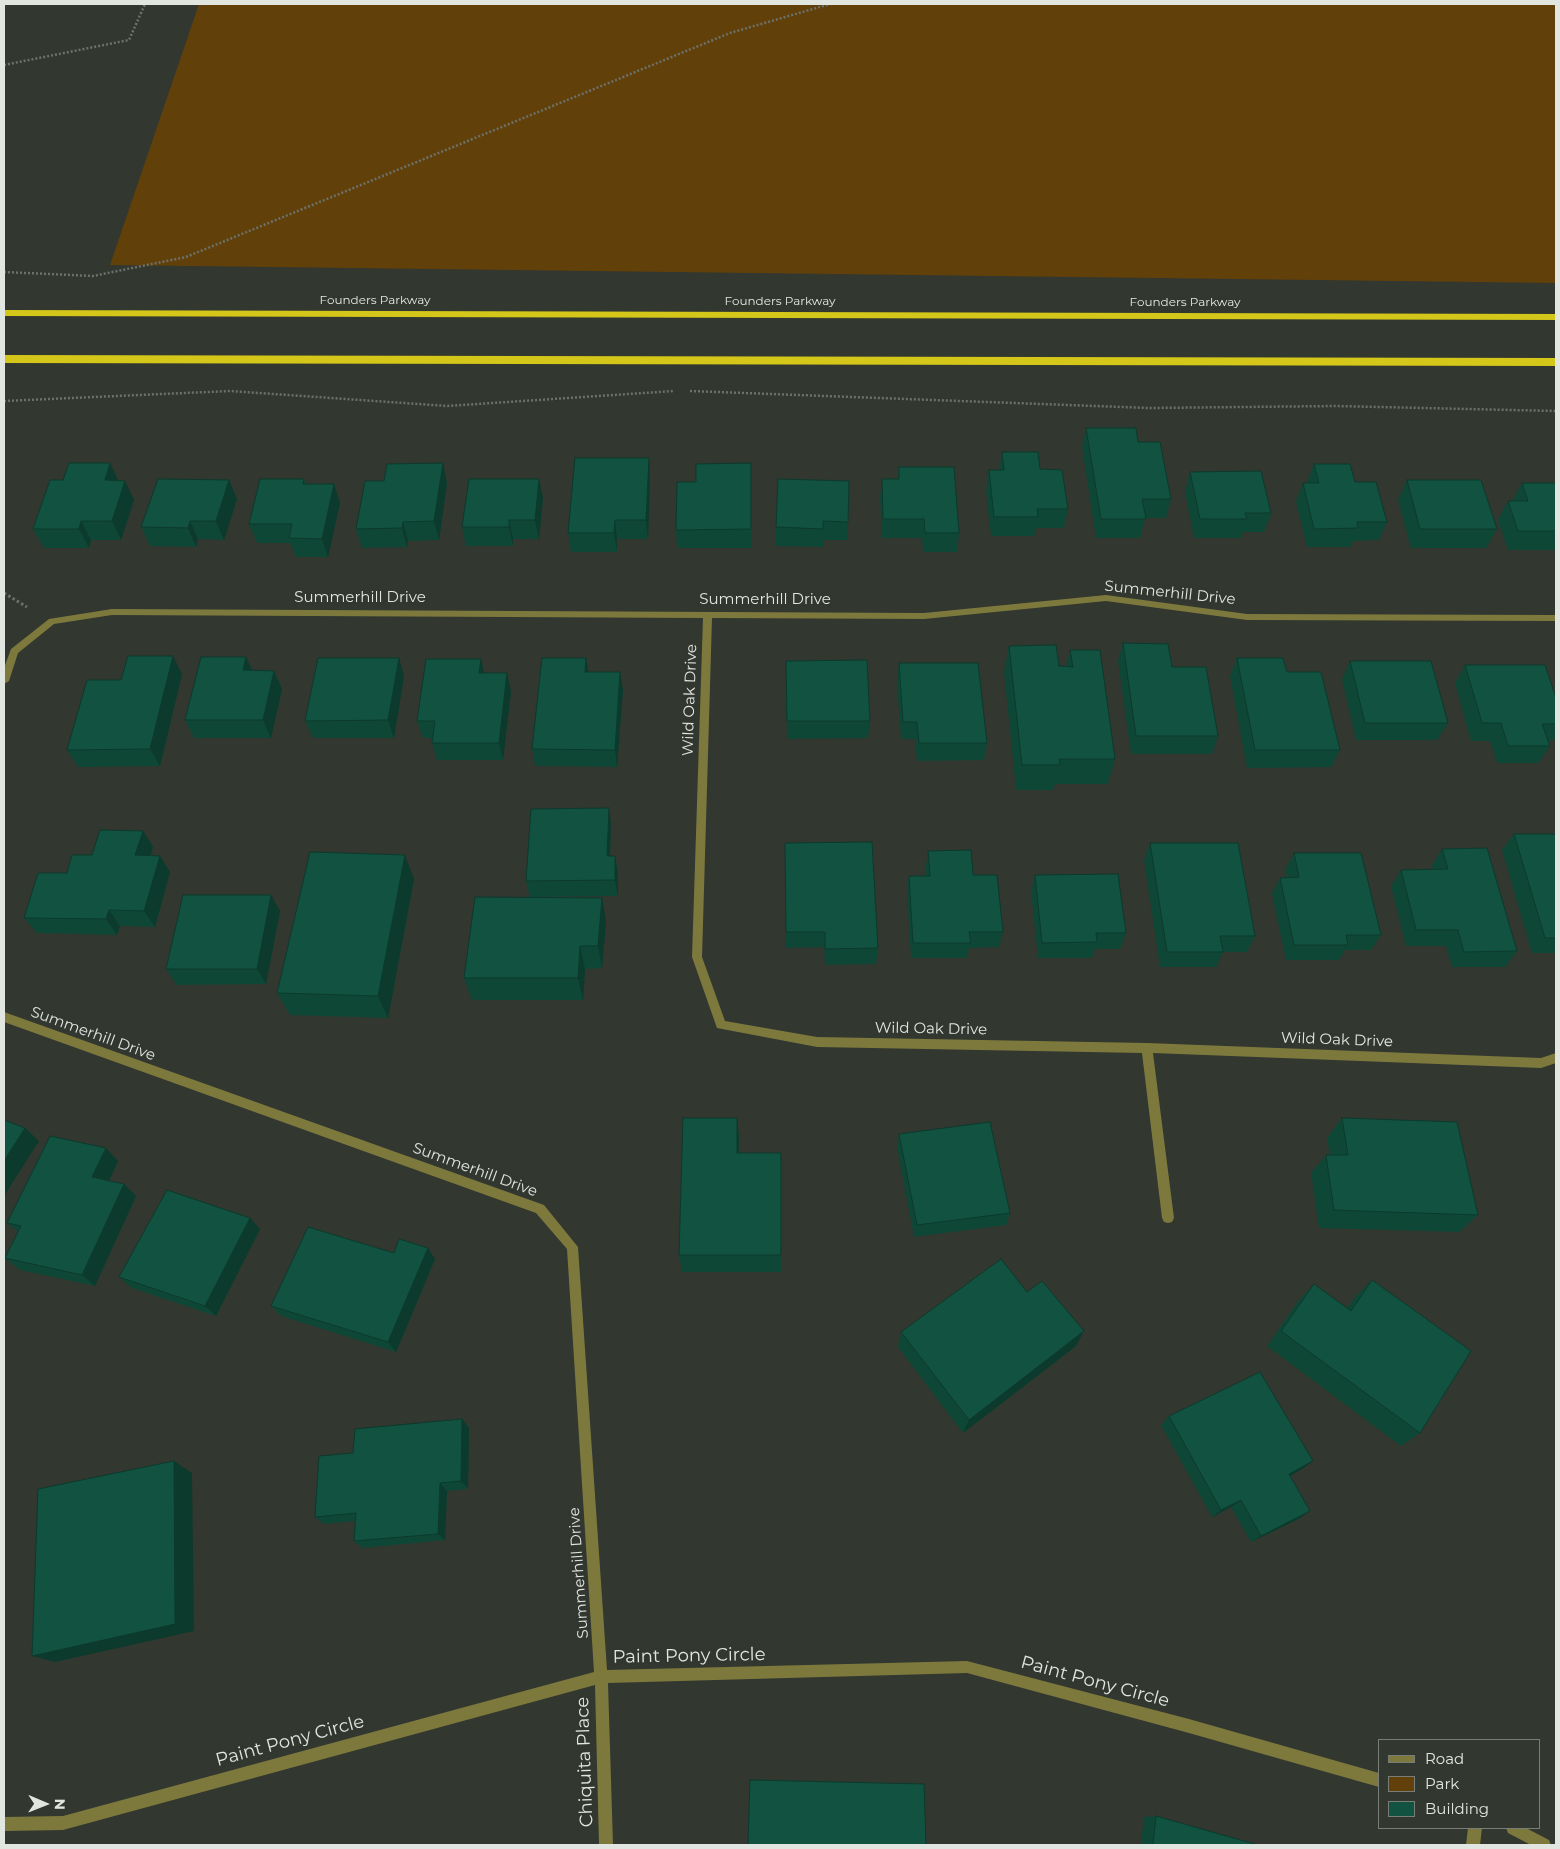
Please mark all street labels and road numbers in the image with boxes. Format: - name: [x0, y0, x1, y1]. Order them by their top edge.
- street label: Founders Parkway: [319, 293, 431, 307]
- street label: Founders Parkway: [724, 294, 836, 308]
- street label: Founders Parkway: [1129, 295, 1241, 309]
- street label: Summerhill Drive: [1104, 577, 1236, 609]
- street label: Summerhill Drive: [294, 589, 426, 607]
- street label: Summerhill Drive: [699, 591, 831, 609]
- street label: Wild Oak Drive: [679, 644, 701, 756]
- street label: Summerhill Drive: [28, 1003, 158, 1065]
- street label: Wild Oak Drive: [875, 1019, 987, 1039]
- street label: Wild Oak Drive: [1281, 1029, 1393, 1051]
- street label: Summerhill Drive: [410, 1139, 540, 1201]
- street label: Summerhill Drive: [565, 1507, 593, 1639]
- street label: Paint Pony Circle: [612, 1644, 766, 1668]
- street label: Paint Pony Circle: [1018, 1652, 1172, 1712]
- street label: Chiquita Place: [572, 1697, 598, 1827]
- street label: Paint Pony Circle: [213, 1711, 367, 1771]

